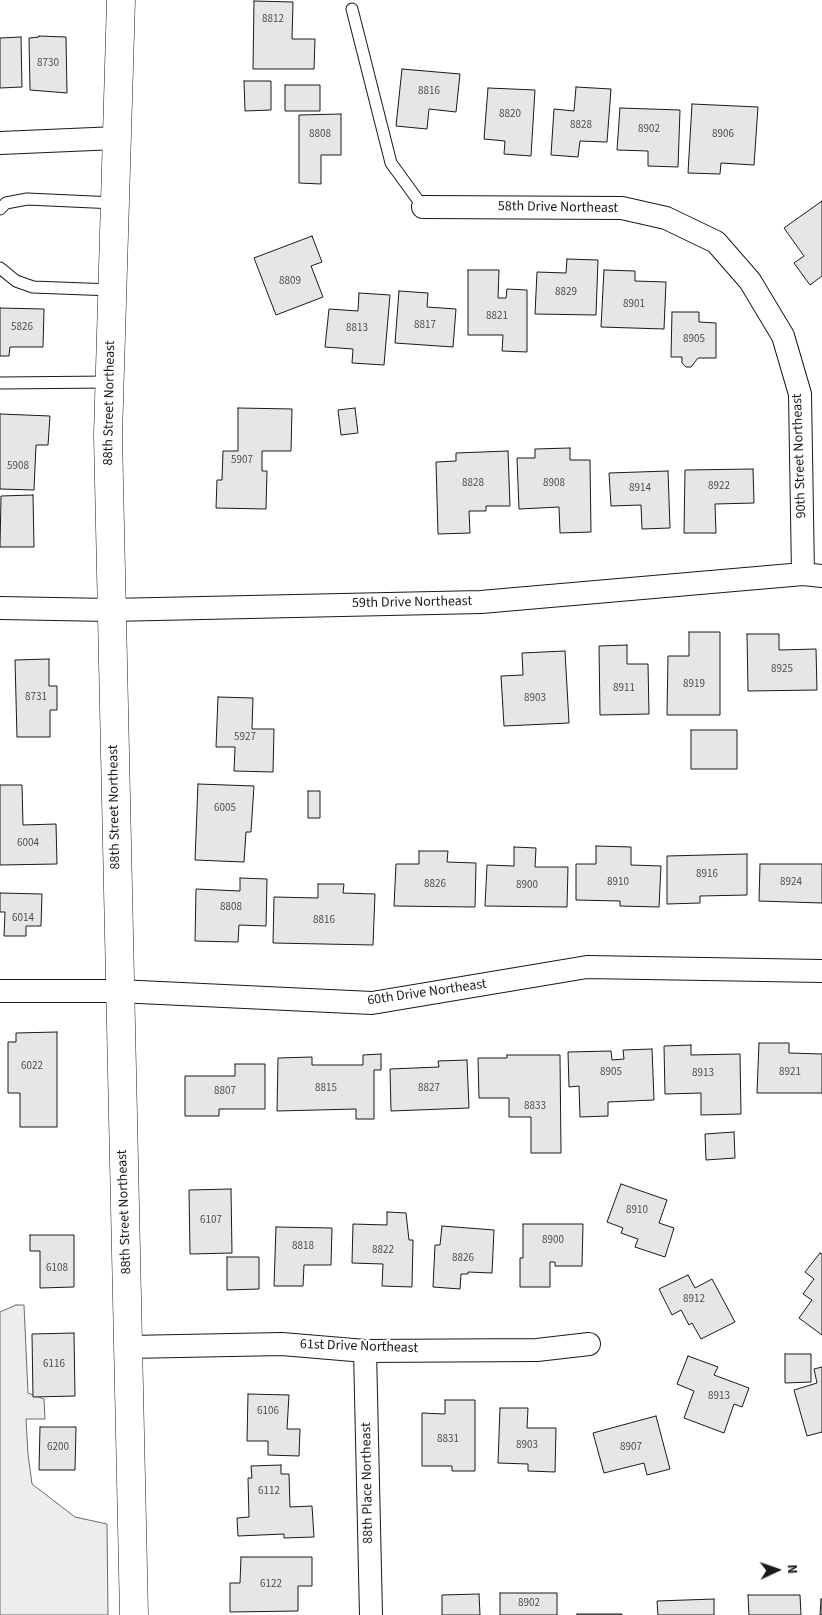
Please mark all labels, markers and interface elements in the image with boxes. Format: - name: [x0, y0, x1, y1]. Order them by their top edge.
- house number: 8812: [262, 13, 284, 27]
- house number: 8730: [37, 57, 59, 71]
- house number: 8816: [418, 85, 440, 99]
- house number: 8820: [499, 108, 521, 122]
- house number: 8828: [570, 119, 592, 133]
- house number: 8902: [638, 123, 660, 137]
- house number: 8808: [309, 128, 331, 142]
- house number: 8906: [712, 128, 734, 142]
- street label: 58th Drive Northeast: [498, 199, 618, 217]
- house number: 8809: [279, 275, 301, 289]
- house number: 8829: [555, 286, 577, 300]
- house number: 8901: [623, 298, 645, 312]
- house number: 8821: [486, 310, 508, 324]
- house number: 8817: [414, 319, 436, 333]
- house number: 5826: [11, 321, 33, 335]
- house number: 8813: [346, 322, 368, 336]
- house number: 8905: [683, 333, 705, 347]
- street label: 88th Street Northeast: [101, 340, 119, 466]
- street label: 90th Street Northeast: [789, 393, 811, 519]
- house number: 5907: [231, 454, 253, 468]
- house number: 5908: [7, 460, 29, 474]
- house number: 8828: [462, 477, 484, 491]
- house number: 8908: [543, 477, 565, 491]
- house number: 8922: [708, 480, 730, 494]
- house number: 8914: [629, 482, 651, 496]
- street label: 59th Drive Northeast: [352, 594, 472, 612]
- house number: 8925: [771, 663, 793, 677]
- house number: 8919: [683, 678, 705, 692]
- house number: 8911: [613, 682, 635, 696]
- house number: 8731: [25, 691, 47, 705]
- house number: 8903: [524, 692, 546, 706]
- house number: 5927: [234, 731, 256, 745]
- street label: 88th Street Northeast: [106, 744, 124, 870]
- house number: 6005: [214, 802, 236, 816]
- house number: 6004: [17, 837, 39, 851]
- house number: 8916: [696, 868, 718, 882]
- house number: 8910: [607, 876, 629, 890]
- house number: 8924: [780, 876, 802, 890]
- house number: 8826: [424, 878, 446, 892]
- house number: 8900: [516, 879, 538, 893]
- house number: 8808: [220, 901, 242, 915]
- house number: 6014: [12, 912, 34, 926]
- house number: 8816: [313, 914, 335, 928]
- street label: 60th Drive Northeast: [366, 976, 488, 1010]
- house number: 6022: [21, 1060, 43, 1074]
- house number: 8905: [600, 1066, 622, 1080]
- house number: 8921: [779, 1066, 801, 1080]
- house number: 8913: [692, 1067, 714, 1081]
- house number: 8815: [315, 1082, 337, 1096]
- house number: 8827: [418, 1082, 440, 1096]
- house number: 8807: [214, 1085, 236, 1099]
- house number: 8833: [524, 1100, 546, 1114]
- street label: 88th Street Northeast: [114, 1149, 136, 1275]
- house number: 8910: [626, 1204, 648, 1218]
- house number: 6107: [200, 1214, 222, 1228]
- house number: 8900: [542, 1234, 564, 1248]
- house number: 8818: [292, 1240, 314, 1254]
- house number: 8822: [372, 1244, 394, 1258]
- house number: 8826: [452, 1252, 474, 1266]
- house number: 6108: [46, 1262, 68, 1276]
- house number: 8912: [683, 1293, 705, 1307]
- street label: 61st Drive Northeast: [300, 1337, 418, 1357]
- house number: 6116: [43, 1358, 65, 1372]
- house number: 8913: [708, 1390, 730, 1404]
- house number: 6106: [257, 1405, 279, 1419]
- street label: 88th Place Northeast: [359, 1422, 377, 1544]
- house number: 8831: [437, 1433, 459, 1447]
- house number: 8903: [516, 1439, 538, 1453]
- house number: 6200: [47, 1441, 69, 1455]
- house number: 8907: [620, 1441, 642, 1455]
- house number: 6112: [258, 1485, 280, 1499]
- north arrow: [752, 1545, 802, 1595]
- text: N: [782, 1564, 802, 1574]
- house number: 6122: [260, 1578, 282, 1592]
- house number: 8902: [518, 1597, 540, 1611]

